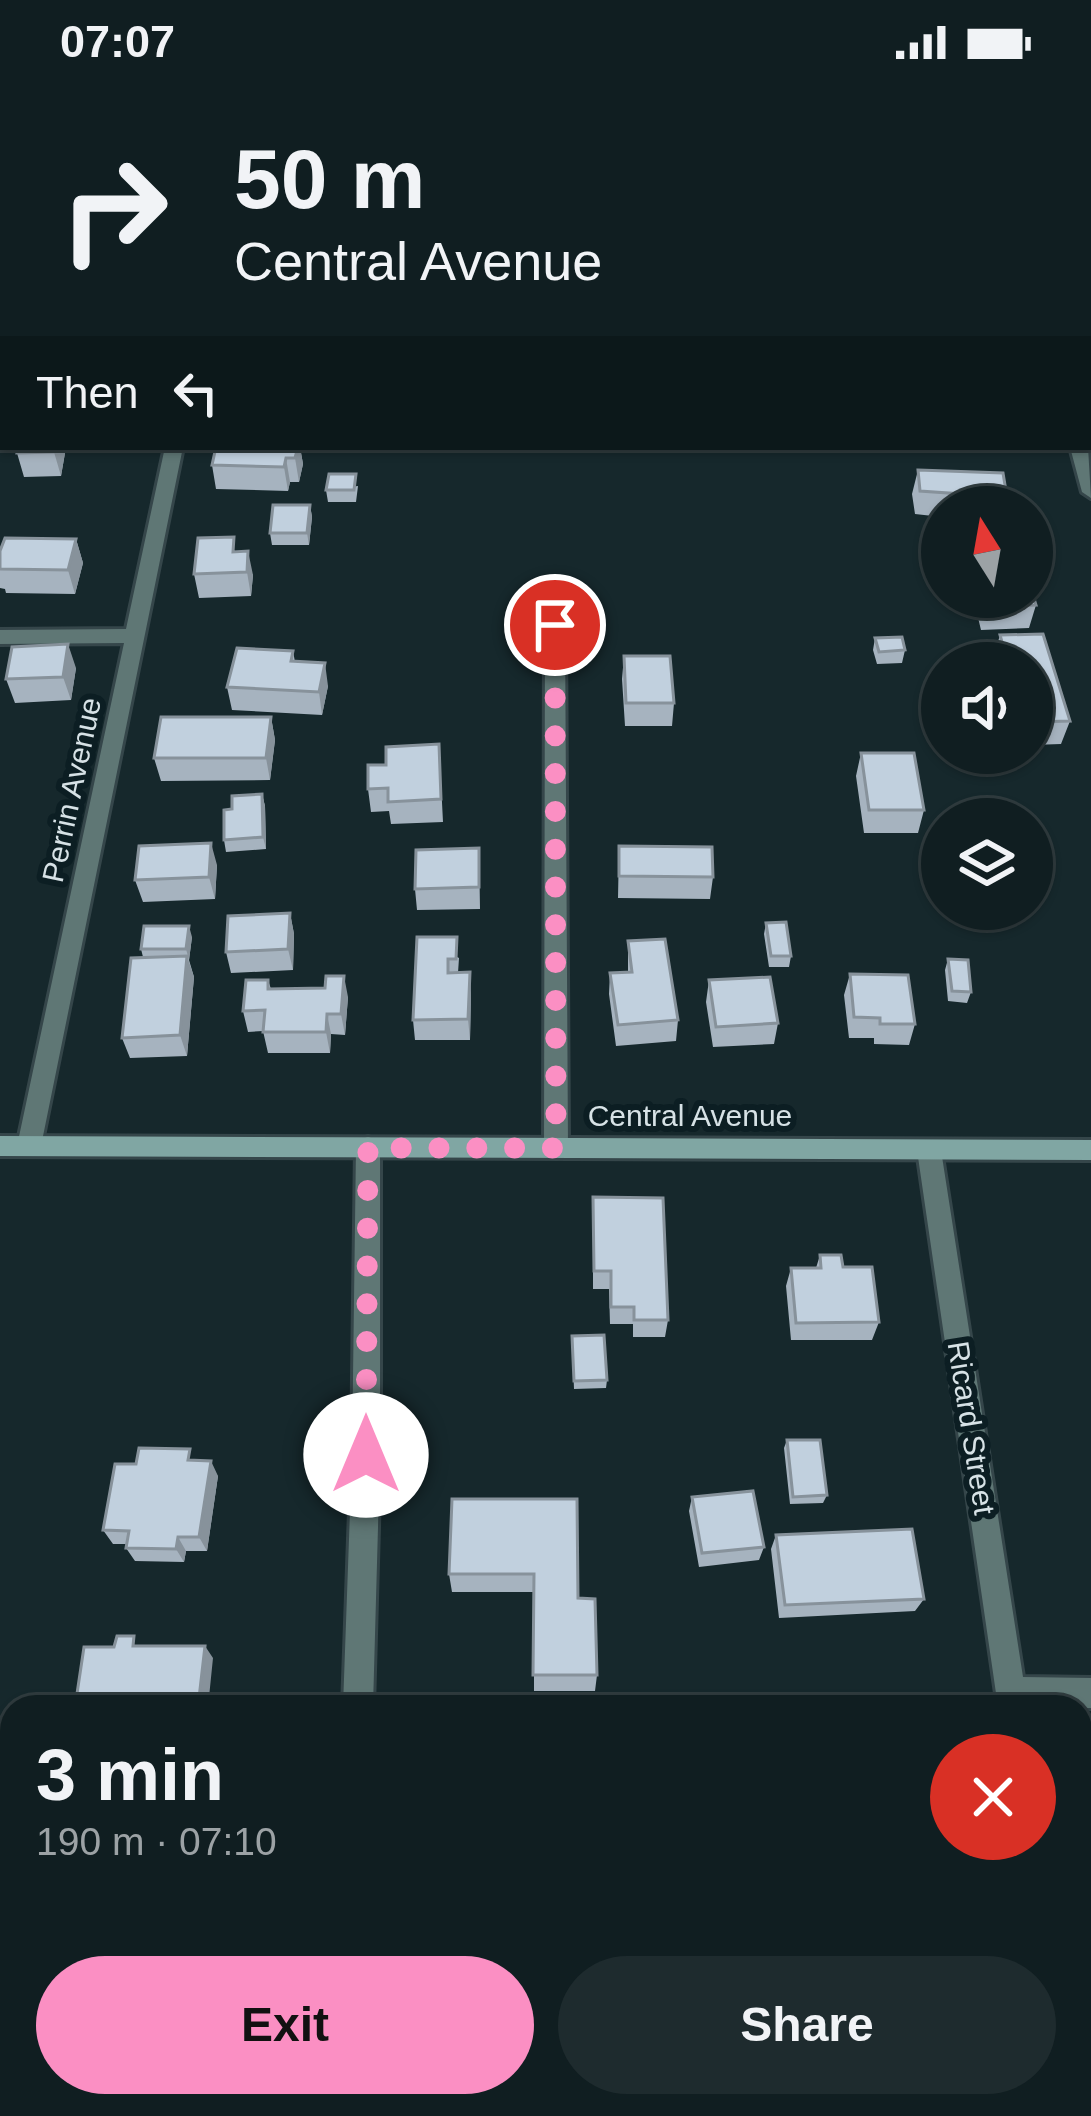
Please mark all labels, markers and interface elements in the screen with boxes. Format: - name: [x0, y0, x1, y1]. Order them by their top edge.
- text: 07:07: [60, 16, 175, 67]
- icon: right: [36, 132, 192, 288]
- text: 50 m: [234, 132, 425, 226]
- text: Central Avenue: [234, 231, 602, 291]
- icon: left: [163, 360, 229, 426]
- text: Then: [36, 367, 139, 418]
- north arrow: [921, 486, 1053, 618]
- map controls: [921, 486, 1053, 930]
- pin: [504, 574, 606, 676]
- icon: arrive: [522, 592, 588, 658]
- button: sound: [921, 642, 1053, 774]
- street label: Perrin Avenue: [36, 695, 107, 885]
- button: layers: [921, 798, 1053, 930]
- street label: Central Avenue: [588, 1099, 792, 1132]
- street label: Ricard Street: [942, 1339, 1002, 1518]
- position arrow: [303, 1392, 429, 1518]
- button: close: [930, 1734, 1056, 1860]
- text: 3 min: [36, 1735, 224, 1815]
- text: 190 m · 07:10: [36, 1820, 277, 1863]
- button: Exit: [36, 1956, 534, 2094]
- button: Share: [558, 1956, 1056, 2094]

